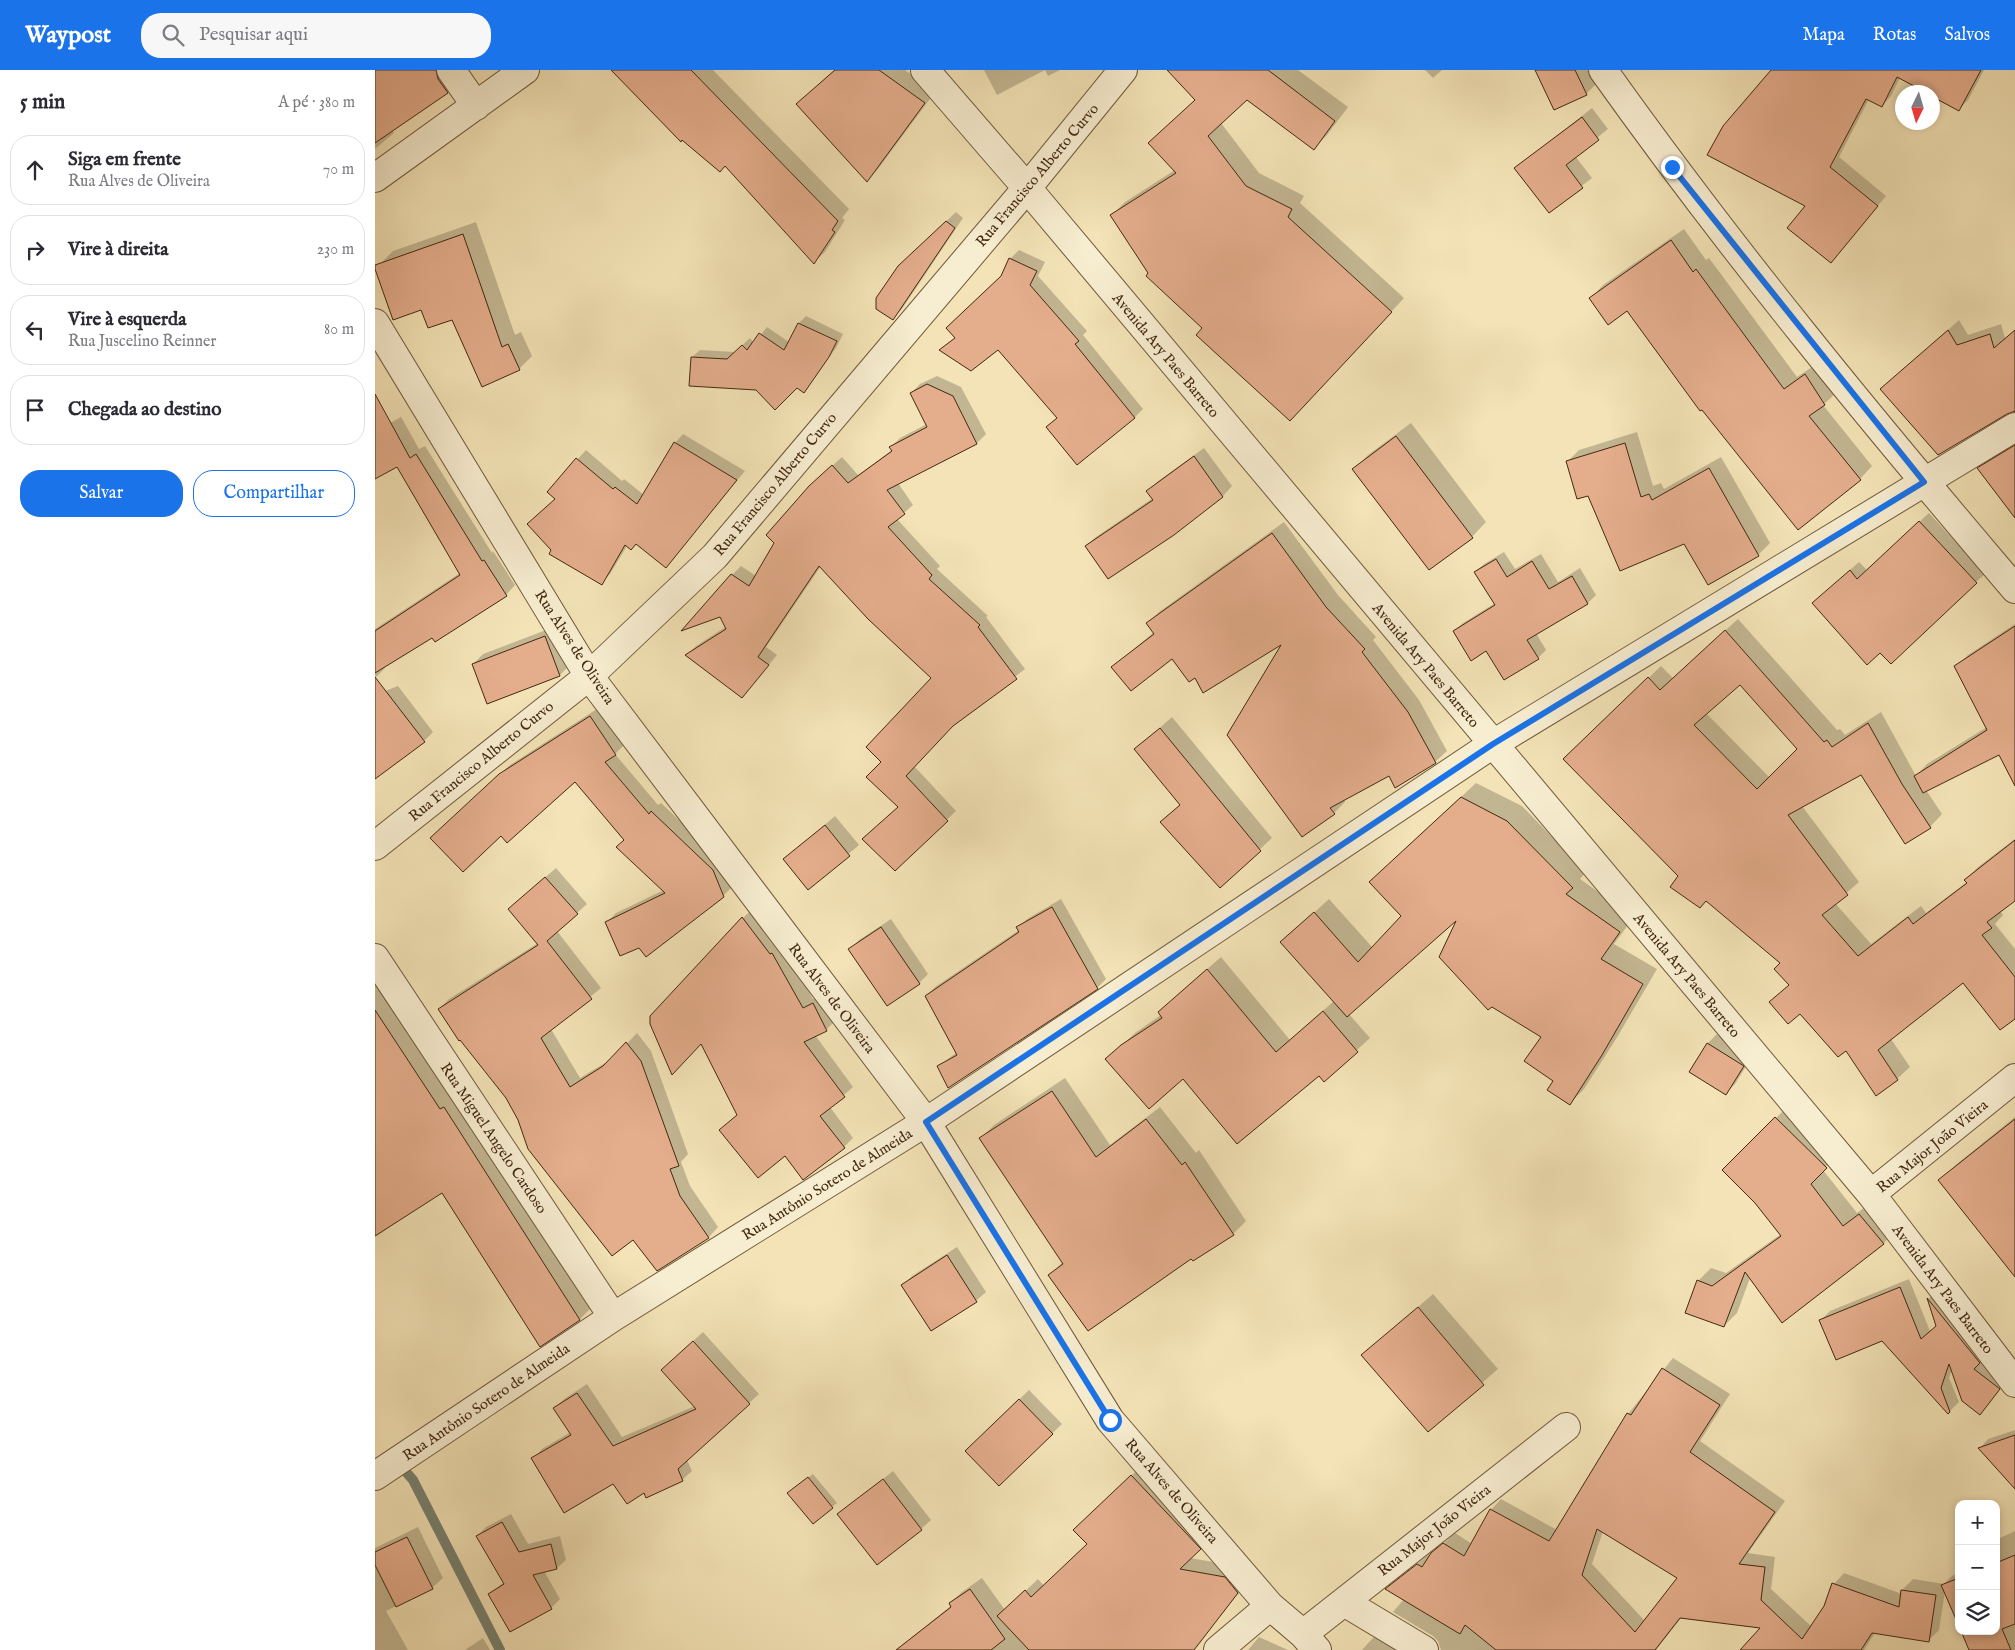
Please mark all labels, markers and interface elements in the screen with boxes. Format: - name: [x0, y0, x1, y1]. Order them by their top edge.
- search box: [141, 13, 491, 58]
- text: Waypost: [25, 20, 111, 51]
- icon: search: [159, 21, 187, 49]
- text: Pesquisar aqui: [199, 23, 308, 47]
- text: Mapa: [1803, 24, 1845, 47]
- text: Rotas: [1873, 24, 1916, 47]
- text: Salvos: [1944, 24, 1990, 47]
- north arrow: [1895, 85, 1940, 130]
- text: 5 min: [20, 89, 65, 116]
- text: A pé · 380 m: [278, 93, 355, 113]
- street label: Rua Francisco Alberto Curvo: [972, 100, 1103, 251]
- text: Siga em frente: [68, 148, 181, 172]
- icon: ahead: [21, 156, 49, 184]
- route end: [1661, 156, 1684, 179]
- text: 70 m: [323, 160, 354, 180]
- text: Rua Alves de Oliveira: [68, 172, 210, 192]
- icon: right: [21, 236, 49, 264]
- text: Vire à direita: [68, 238, 168, 262]
- text: 230 m: [317, 240, 354, 260]
- street label: Avenida Ary Paes Barreto: [1107, 288, 1223, 422]
- text: Vire à esquerda: [68, 308, 186, 332]
- icon: left: [21, 316, 49, 344]
- text: 80 m: [324, 320, 354, 340]
- text: Rua Juscelino Reinner: [68, 332, 216, 352]
- icon: arrive: [21, 396, 49, 424]
- text: Chegada ao destino: [68, 398, 221, 422]
- street label: Rua Francisco Alberto Curvo: [710, 409, 841, 560]
- button: Salvar: [20, 470, 183, 517]
- button: Compartilhar: [193, 470, 355, 517]
- street label: Rua Alves de Oliveira: [530, 586, 619, 709]
- street label: Avenida Ary Paes Barreto: [1367, 598, 1483, 732]
- street label: Rua Francisco Alberto Curvo: [405, 697, 558, 826]
- street label: Avenida Ary Paes Barreto: [1628, 908, 1744, 1042]
- street label: Rua Alves de Oliveira: [784, 939, 880, 1058]
- street label: Rua Miguel Angelo Cardoso: [436, 1059, 551, 1217]
- street label: Rua Major João Vieira: [1873, 1095, 1992, 1197]
- street label: Rua Antônio Sotero de Almeida: [739, 1124, 916, 1245]
- street label: Avenida Ary Paes Barreto: [1887, 1220, 1998, 1358]
- street label: Rua Antônio Sotero de Almeida: [399, 1339, 574, 1465]
- route start: [1099, 1409, 1122, 1432]
- street label: Rua Alves de Oliveira: [1121, 1435, 1223, 1548]
- street label: Rua Major João Vieira: [1374, 1480, 1495, 1580]
- map controls: [1955, 1500, 2000, 1635]
- button: +: [1955, 1500, 2000, 1545]
- button: −: [1955, 1545, 2000, 1590]
- button: layers: [1955, 1590, 2000, 1635]

